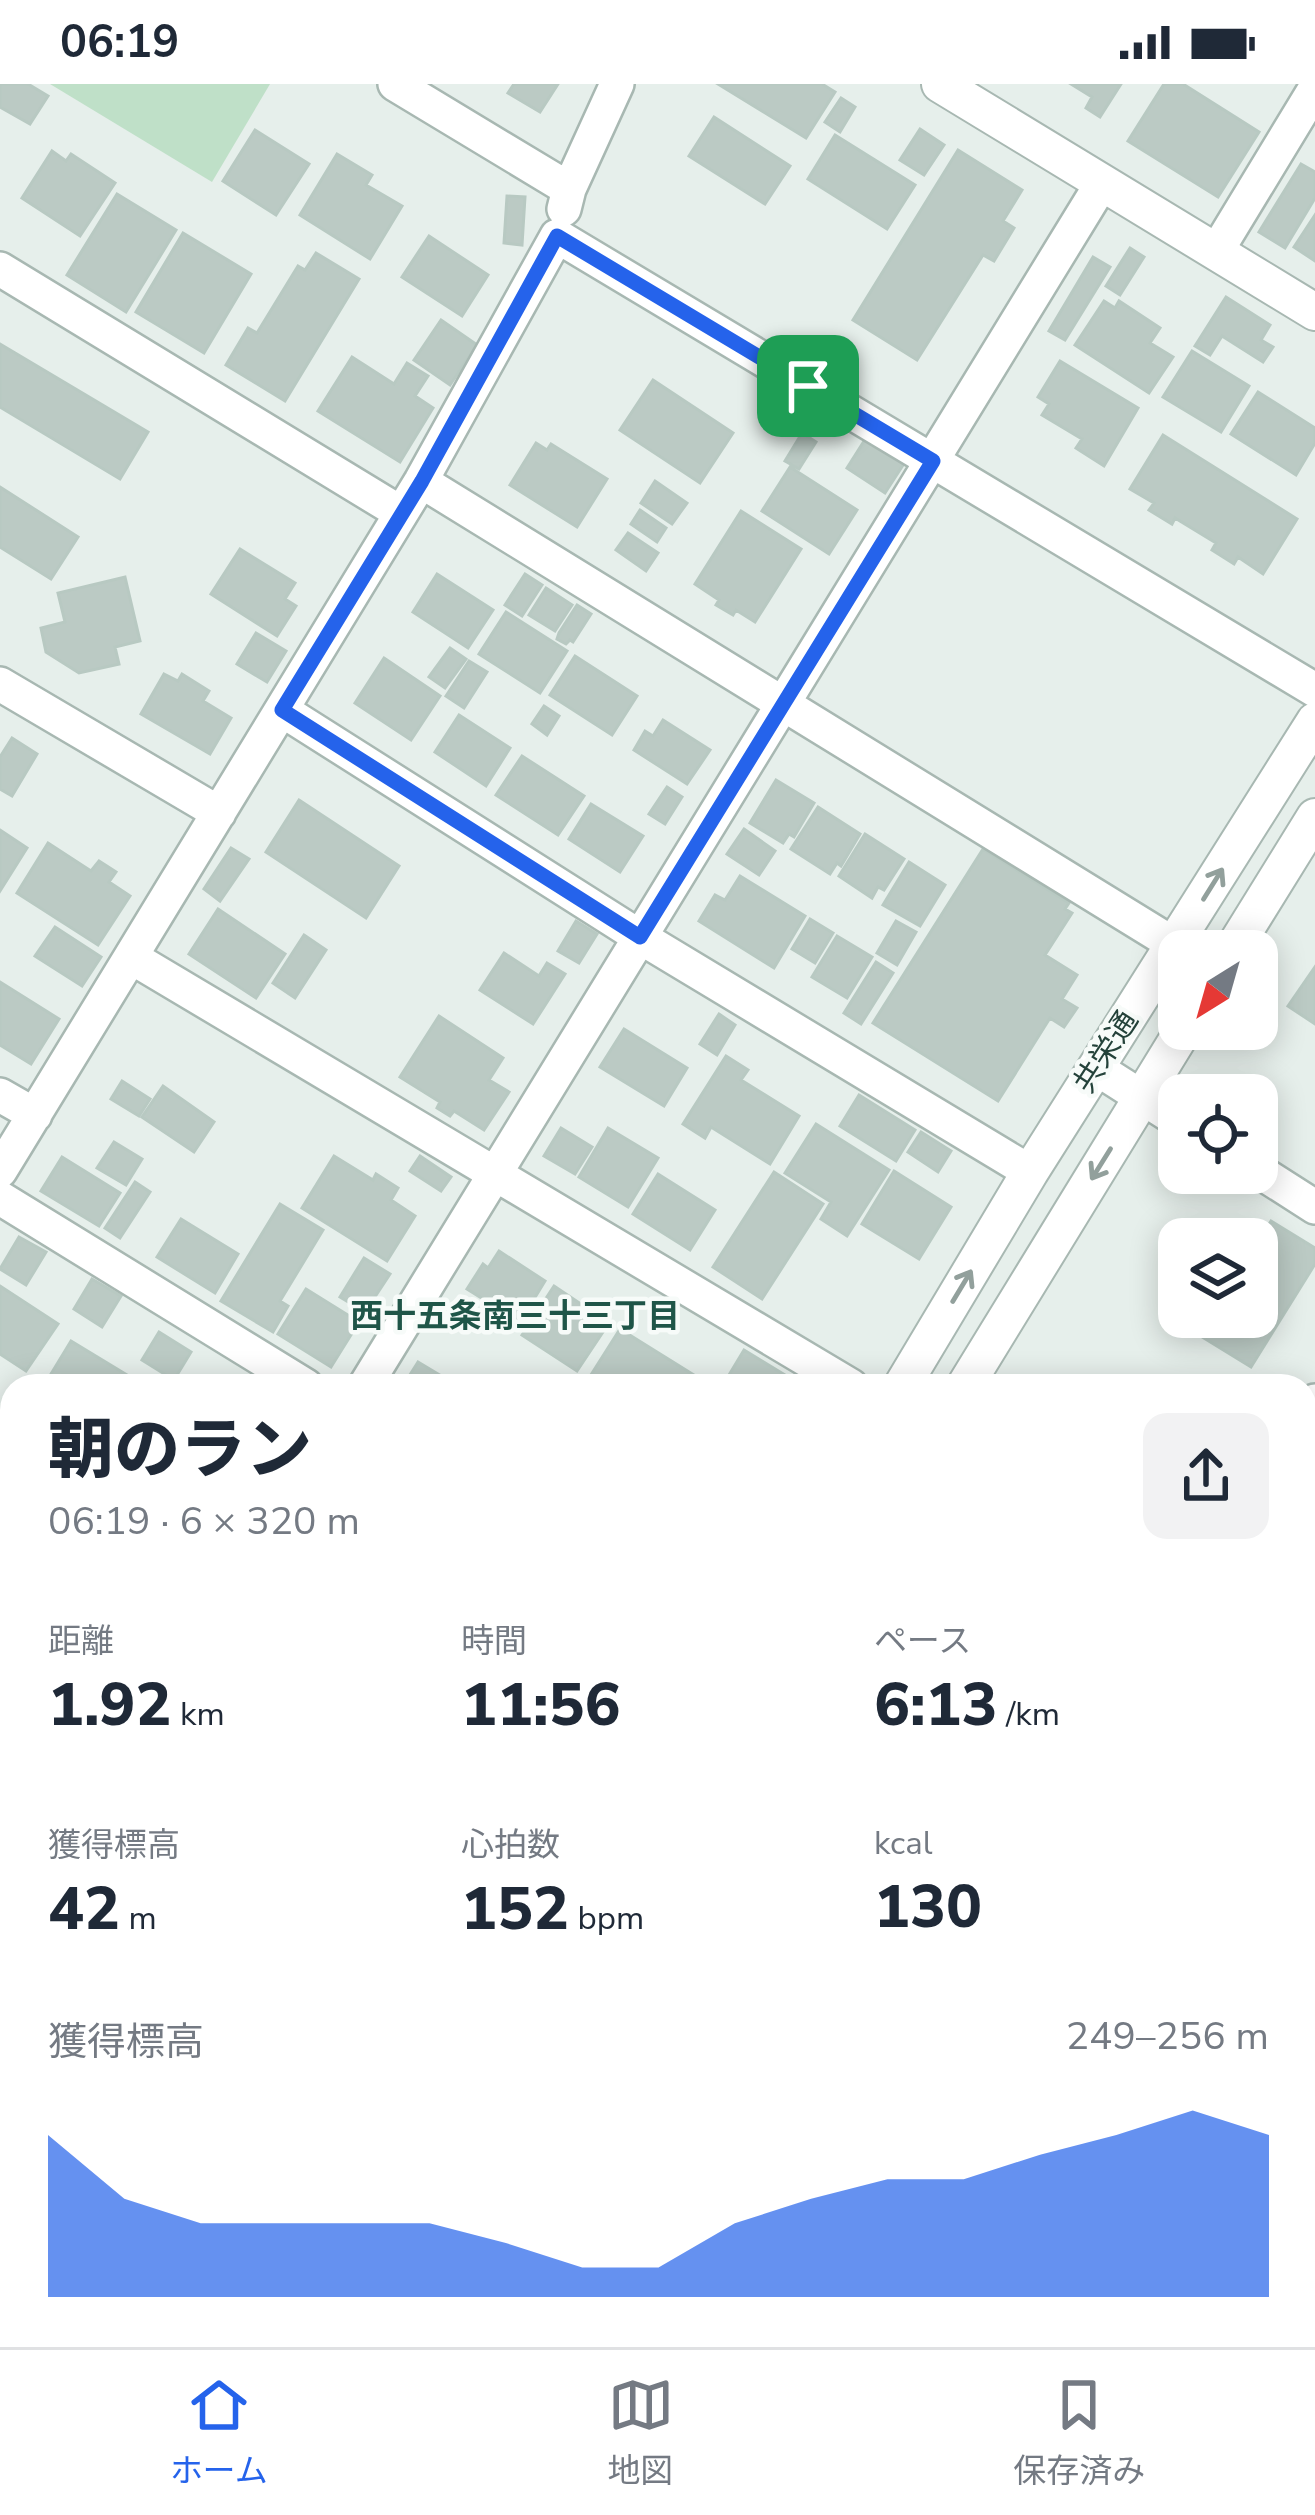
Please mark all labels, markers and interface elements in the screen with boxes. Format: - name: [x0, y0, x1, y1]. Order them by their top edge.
- text: 06:19: [60, 12, 179, 73]
- pin: [757, 335, 859, 437]
- icon: arrive: [775, 353, 841, 419]
- one-way arrow: [1201, 867, 1225, 901]
- north arrow: [1158, 930, 1278, 1050]
- map controls: [1158, 930, 1278, 1338]
- street label: 共栄通: [1064, 1003, 1148, 1101]
- button: locate: [1158, 1074, 1278, 1194]
- one-way arrow: [1089, 1146, 1113, 1180]
- button: layers: [1158, 1218, 1278, 1338]
- one-way arrow: [950, 1270, 974, 1304]
- district label: 西十五条南三十三丁目: [350, 1294, 680, 1339]
- text: 朝のラン: [48, 1405, 312, 1495]
- button: share: [1143, 1413, 1269, 1539]
- text: 06:19 · 6 × 320 m: [48, 1495, 360, 1548]
- text: 距離: [48, 1619, 114, 1664]
- text: 時間: [461, 1619, 527, 1664]
- text: ペース: [874, 1619, 971, 1664]
- text: 1.92: [48, 1664, 172, 1746]
- text: 11:56: [461, 1664, 621, 1746]
- text: 6:13: [874, 1664, 998, 1746]
- text: km: [172, 1692, 225, 1737]
- text: /km: [998, 1692, 1060, 1737]
- text: kcal: [874, 1821, 933, 1866]
- text: 獲得標高: [48, 1823, 180, 1868]
- text: 心拍数: [461, 1823, 560, 1868]
- text: 130: [874, 1866, 982, 1948]
- text: 42: [48, 1868, 120, 1950]
- text: 152: [461, 1868, 569, 1950]
- text: m: [120, 1896, 157, 1941]
- text: bpm: [569, 1896, 644, 1941]
- text: 249–256 m: [1066, 2010, 1269, 2063]
- text: 獲得標高: [48, 2016, 204, 2069]
- tab: ホーム: [170, 2372, 268, 2494]
- tab: 地図: [608, 2372, 674, 2494]
- tab: 保存済み: [1013, 2372, 1145, 2494]

